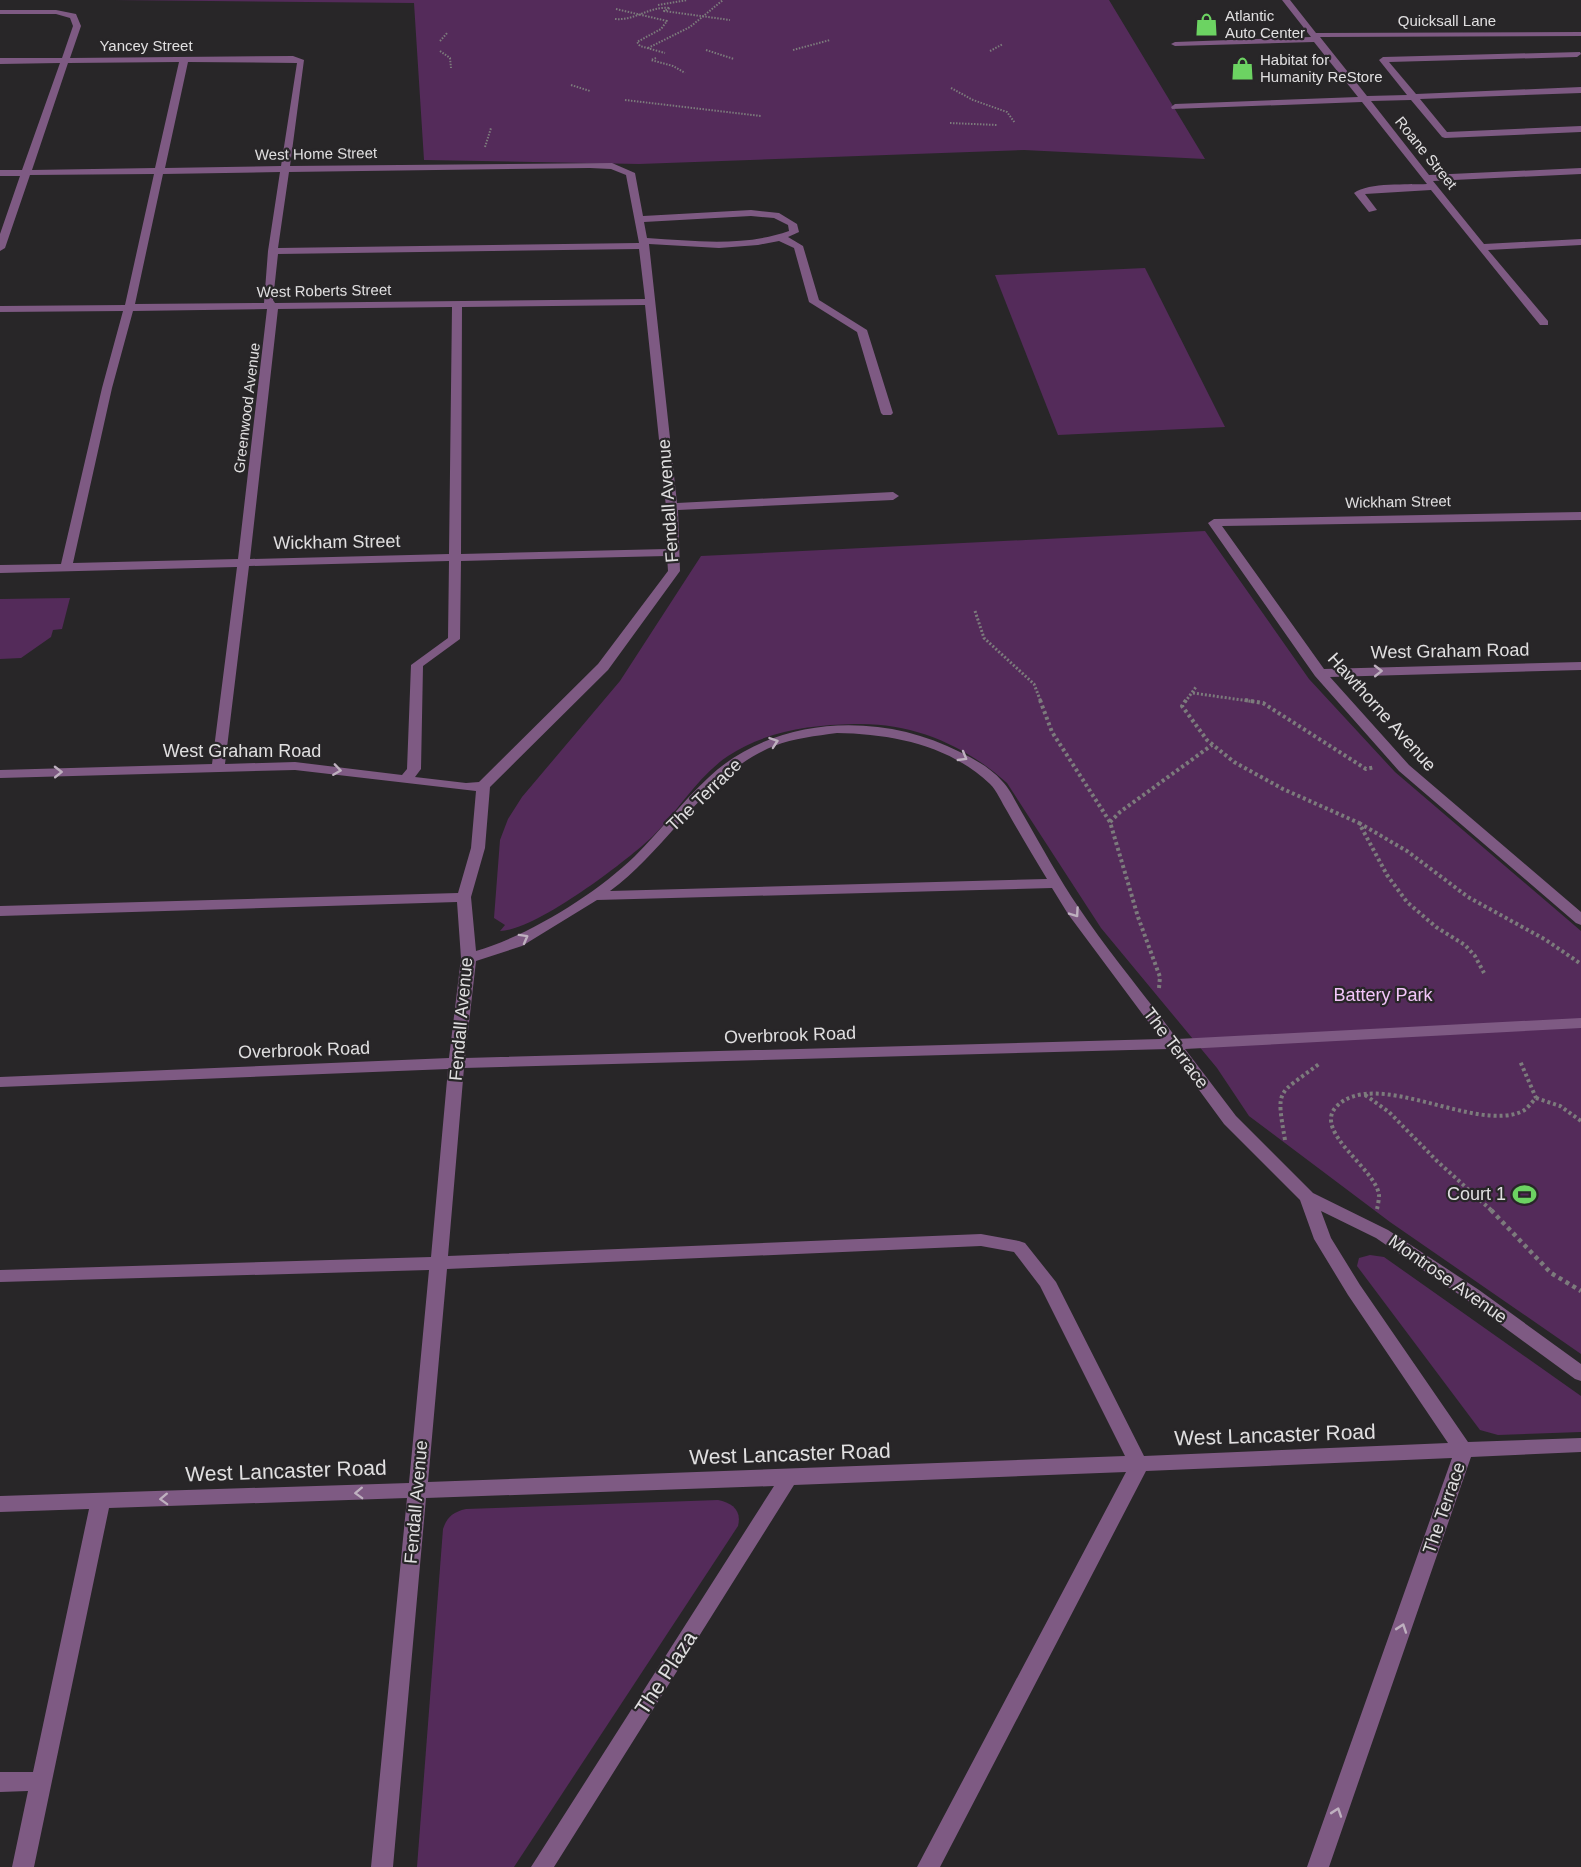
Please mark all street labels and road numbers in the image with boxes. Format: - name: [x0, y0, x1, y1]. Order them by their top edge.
- street label: Quicksall Lane: [1398, 12, 1496, 29]
- street label: Yancey Street: [99, 37, 193, 54]
- street label: Roane Street: [1392, 113, 1461, 193]
- street label: West Home Street: [255, 144, 378, 163]
- street label: West Roberts Street: [256, 281, 392, 300]
- street label: Greenwood Avenue: [230, 342, 263, 474]
- street label: Fendall Avenue: [654, 439, 682, 563]
- street label: Wickham Street: [1345, 492, 1452, 511]
- street label: Wickham Street: [273, 531, 401, 553]
- street label: West Graham Road: [1370, 640, 1530, 662]
- street label: Hawthorne Avenue: [1324, 649, 1440, 775]
- street label: West Graham Road: [163, 741, 321, 761]
- street label: The Terrace: [663, 755, 745, 835]
- street label: Fendall Avenue: [446, 956, 476, 1082]
- street label: The Terrace: [1139, 1004, 1213, 1092]
- street label: Overbrook Road: [724, 1023, 856, 1047]
- street label: Overbrook Road: [238, 1038, 370, 1062]
- street label: Montrose Avenue: [1385, 1231, 1511, 1327]
- street label: West Lancaster Road: [1174, 1419, 1376, 1450]
- street label: West Lancaster Road: [689, 1438, 891, 1469]
- street label: Fendall Avenue: [401, 1439, 431, 1565]
- street label: West Lancaster Road: [185, 1455, 387, 1486]
- street label: The Terrace: [1419, 1459, 1469, 1557]
- street label: The Plaza: [630, 1627, 701, 1719]

